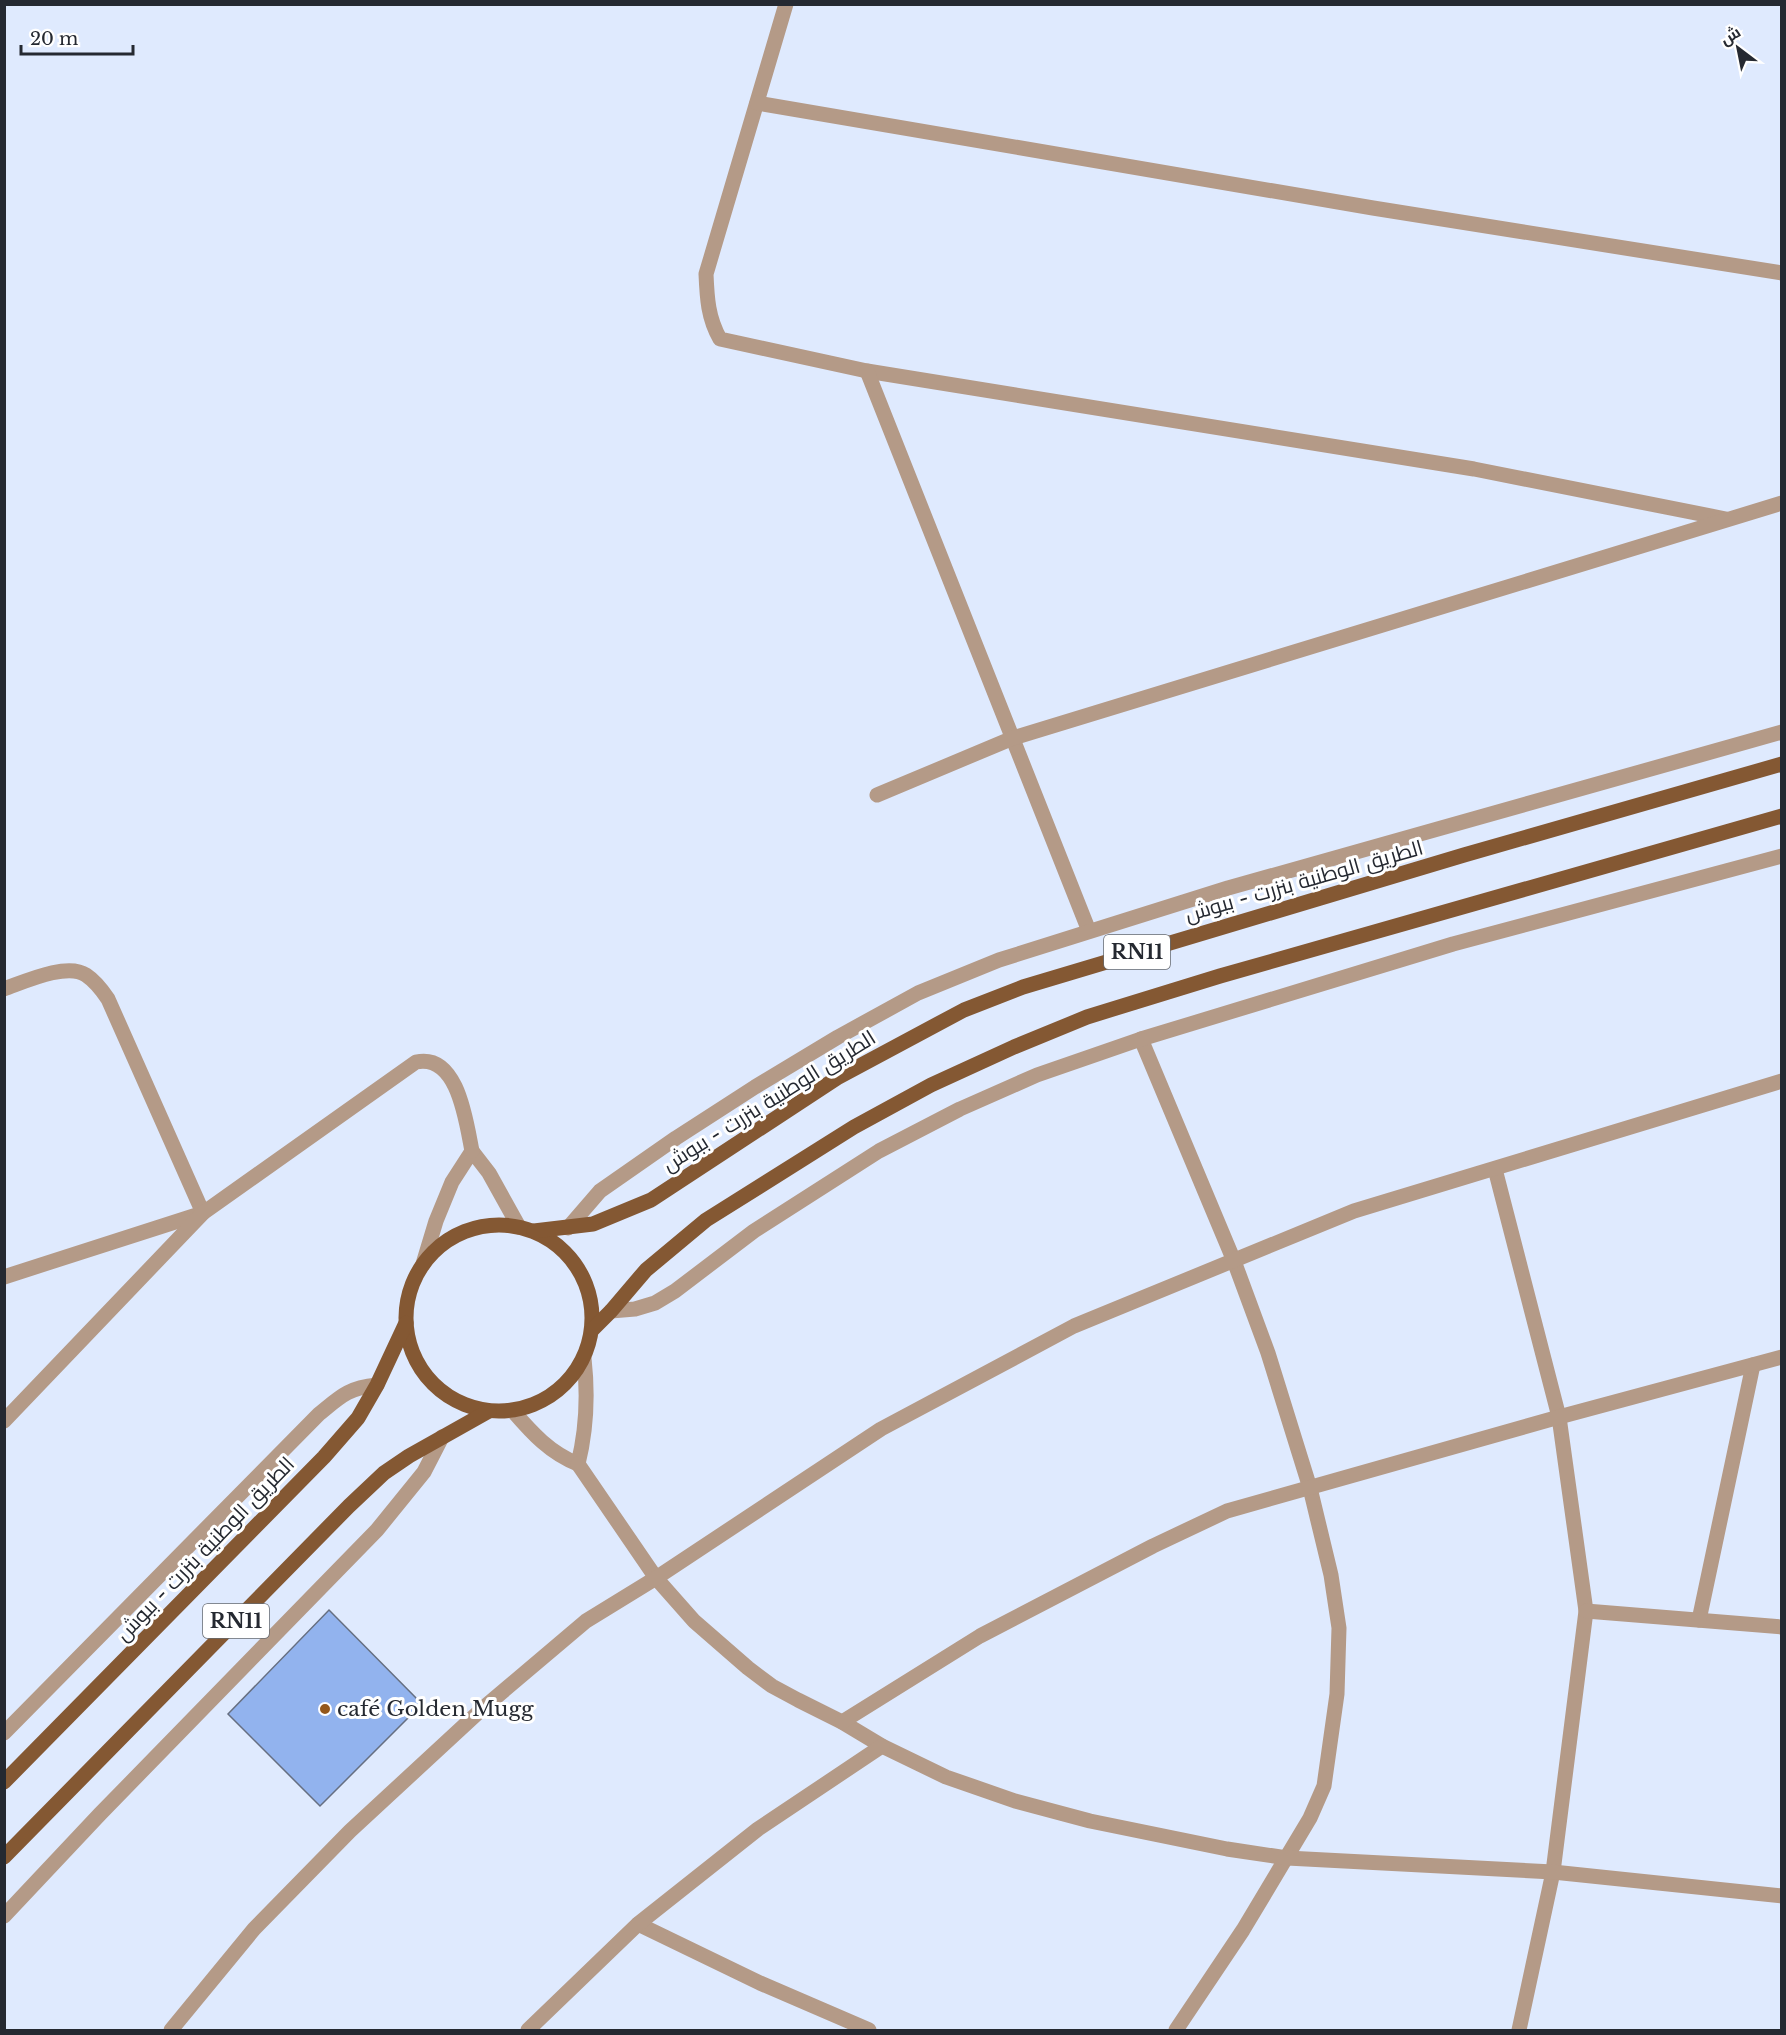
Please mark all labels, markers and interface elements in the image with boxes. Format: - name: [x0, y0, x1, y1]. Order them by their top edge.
- scale bar: [21, 18, 134, 56]
- north arrow: [1708, 18, 1768, 78]
- text: ش: [1716, 21, 1744, 49]
- text: 20 m: [30, 28, 78, 50]
- street label: الطريق الوطنية بنزرت - ببوش: [1182, 835, 1426, 927]
- road number: RN11: [1104, 935, 1170, 969]
- street label: الطريق الوطنية بنزرت - ببوش: [658, 1025, 880, 1177]
- street label: الطريق الوطنية بنزرت - ببوش: [110, 1451, 300, 1647]
- road number: RN11: [203, 1604, 269, 1638]
- place label: café Golden Mugg: [337, 1696, 534, 1722]
- marker: café Golden Mugg: [318, 1702, 332, 1716]

